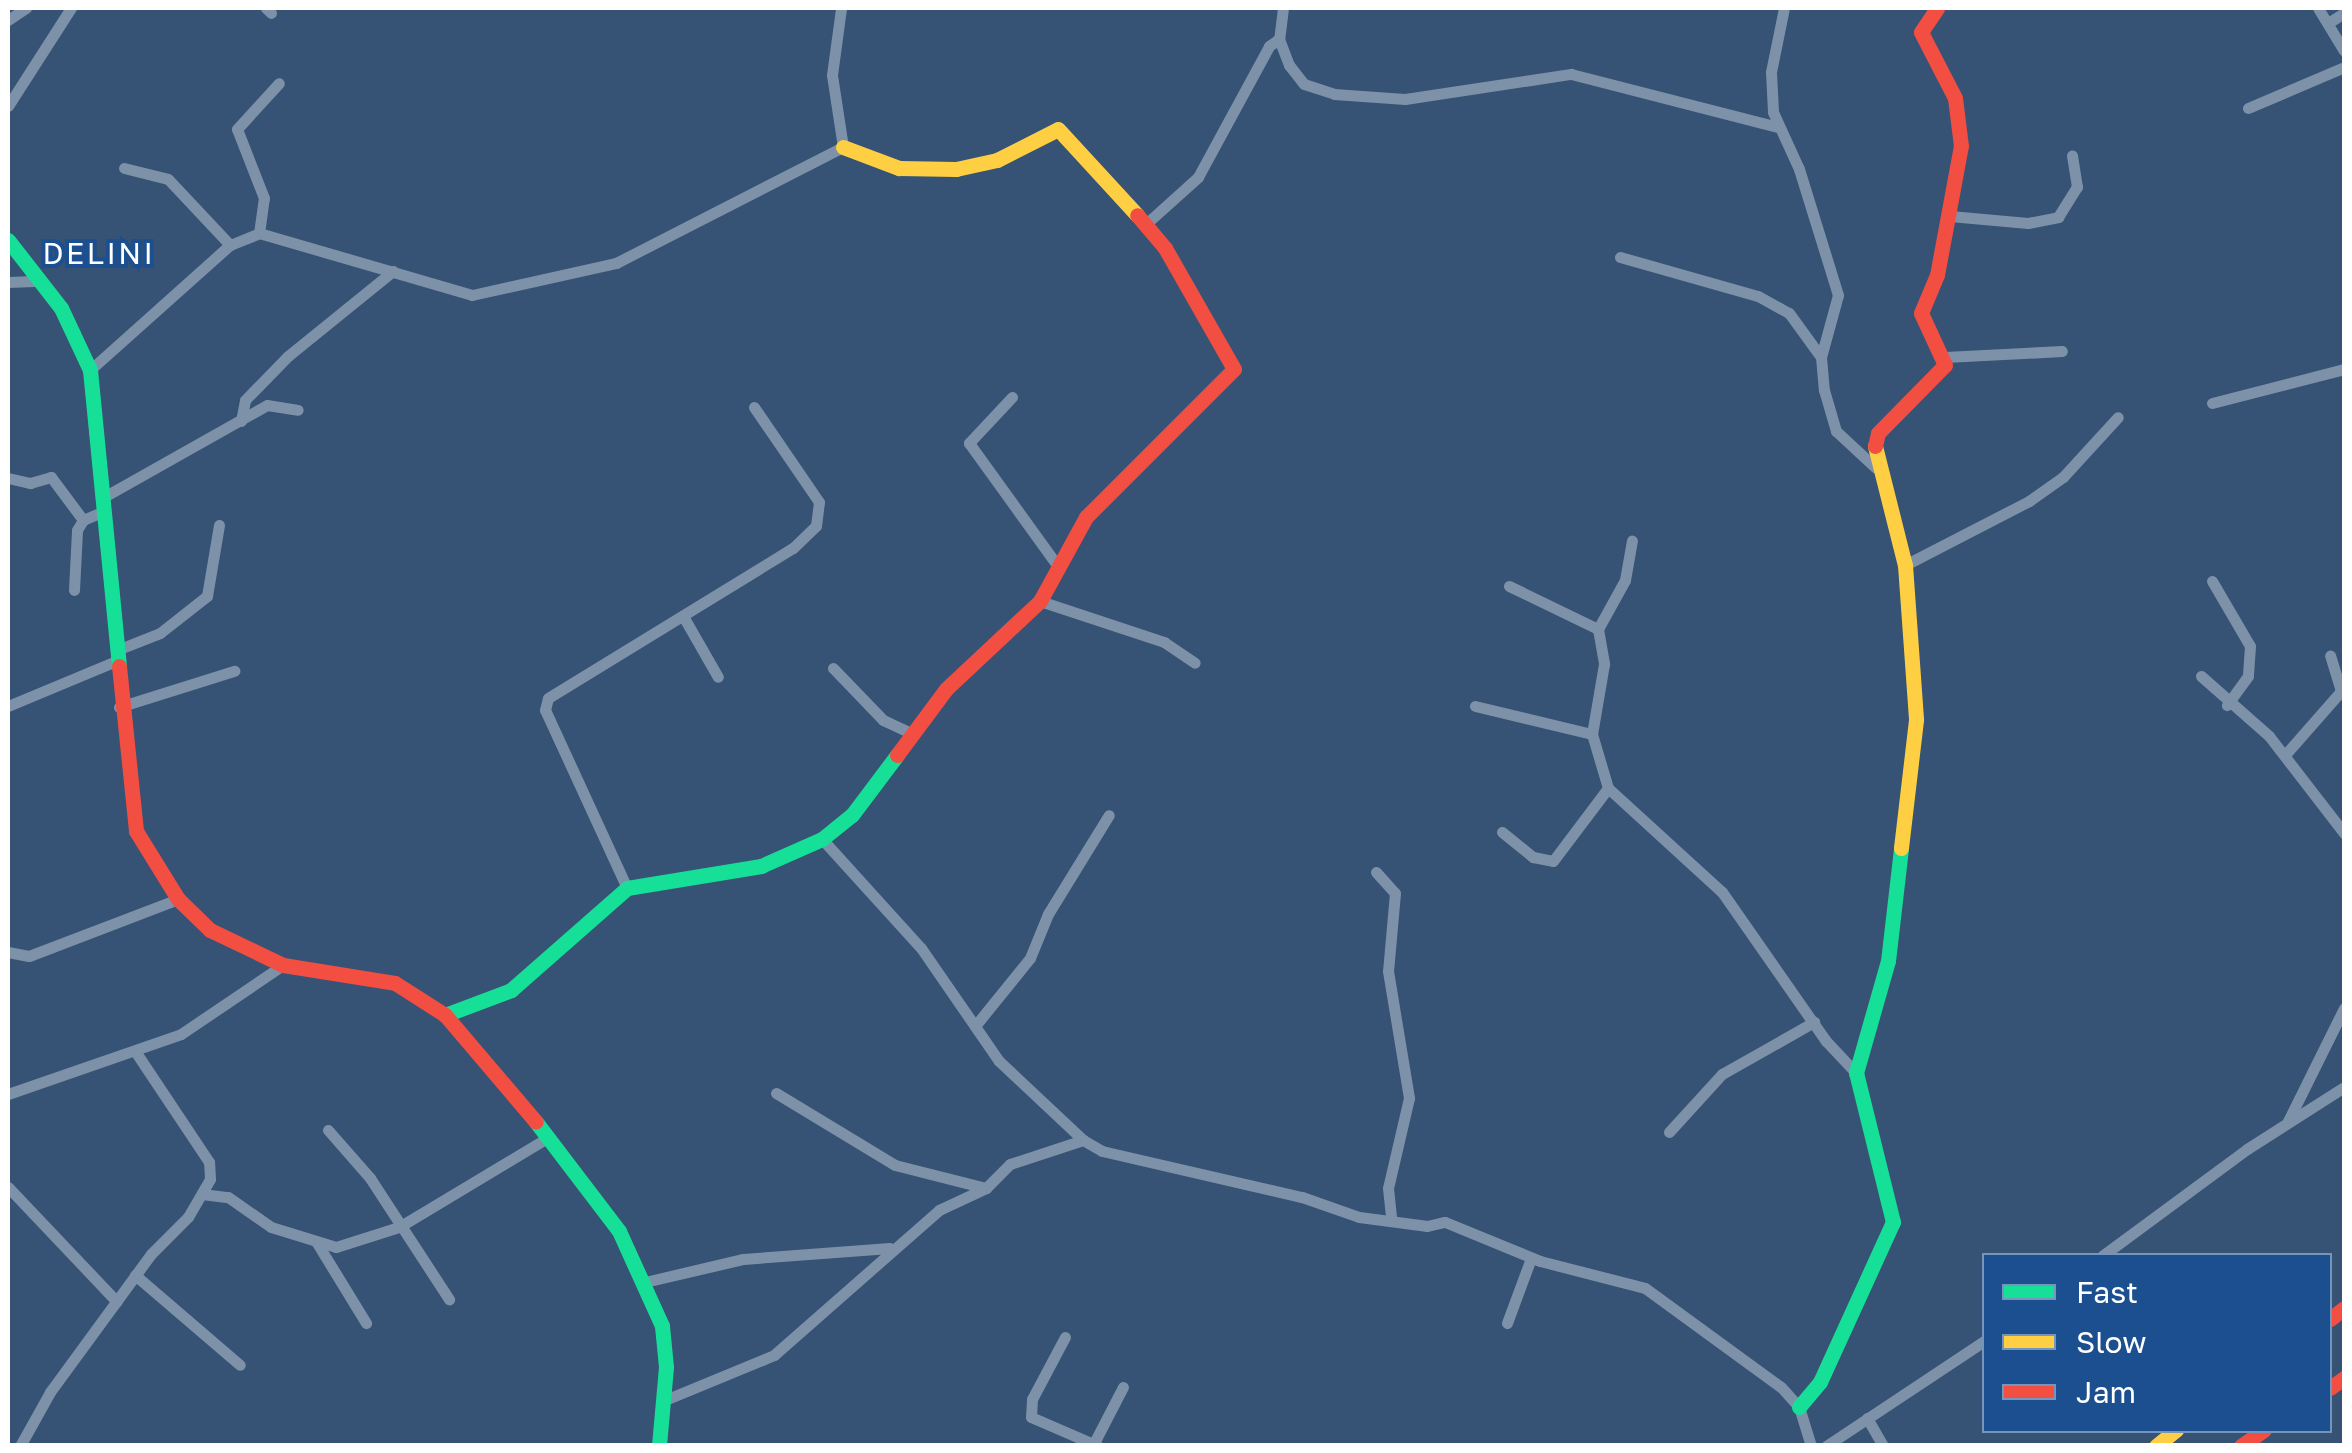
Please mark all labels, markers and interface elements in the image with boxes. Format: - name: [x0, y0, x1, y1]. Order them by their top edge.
- district label: DELINI: [42, 235, 156, 271]
- legend: [1982, 1253, 2332, 1433]
- text: Fast: [2076, 1274, 2138, 1310]
- text: Slow: [2076, 1324, 2147, 1360]
- text: Jam: [2076, 1374, 2136, 1410]

